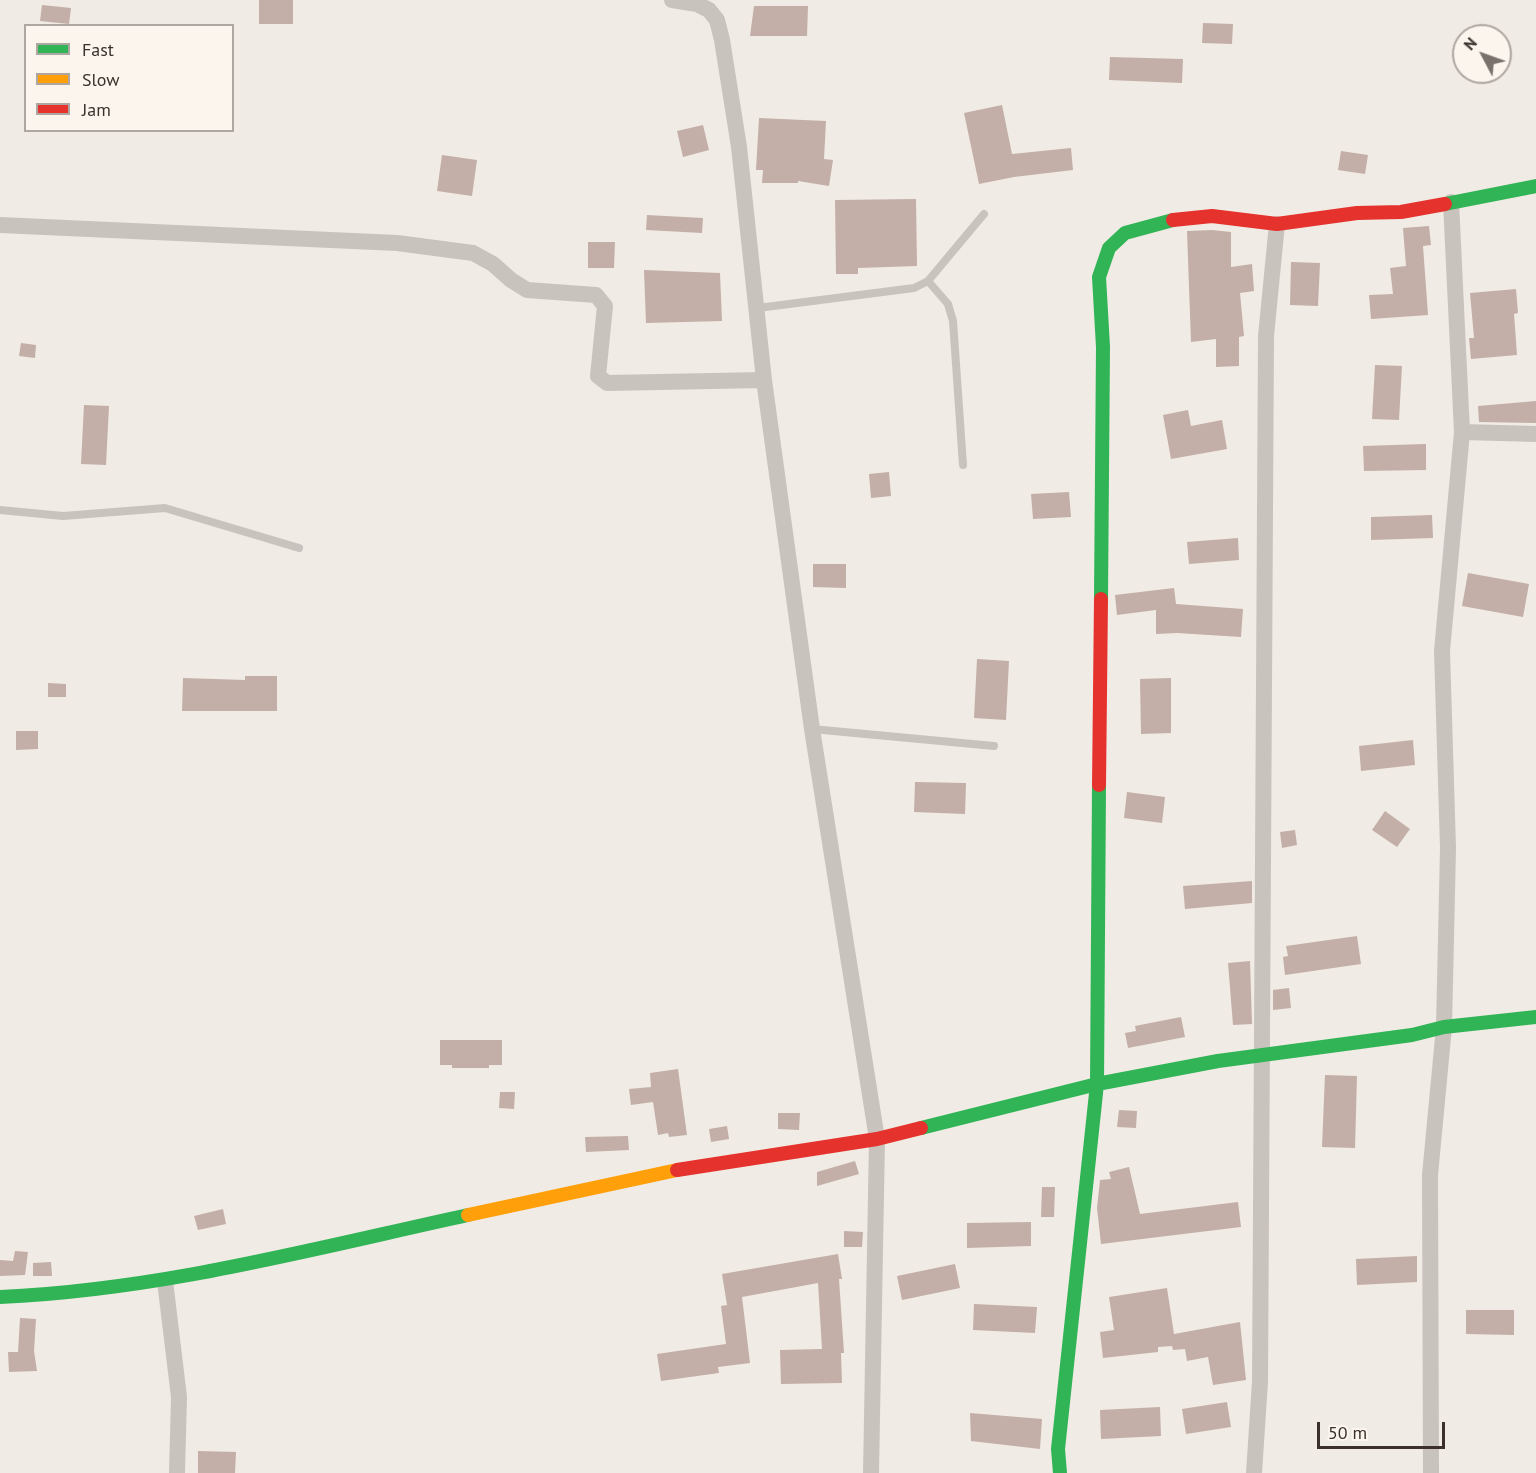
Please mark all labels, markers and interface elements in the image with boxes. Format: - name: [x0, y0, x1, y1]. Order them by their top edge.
- legend: [24, 24, 234, 132]
- north arrow: [1452, 24, 1512, 84]
- text: N: [1459, 33, 1481, 54]
- text: Fast: [82, 38, 114, 61]
- text: Slow: [82, 68, 120, 91]
- text: Jam: [82, 98, 111, 121]
- scale bar: [1320, 1410, 1448, 1448]
- text: 50 m: [1328, 1421, 1367, 1444]

